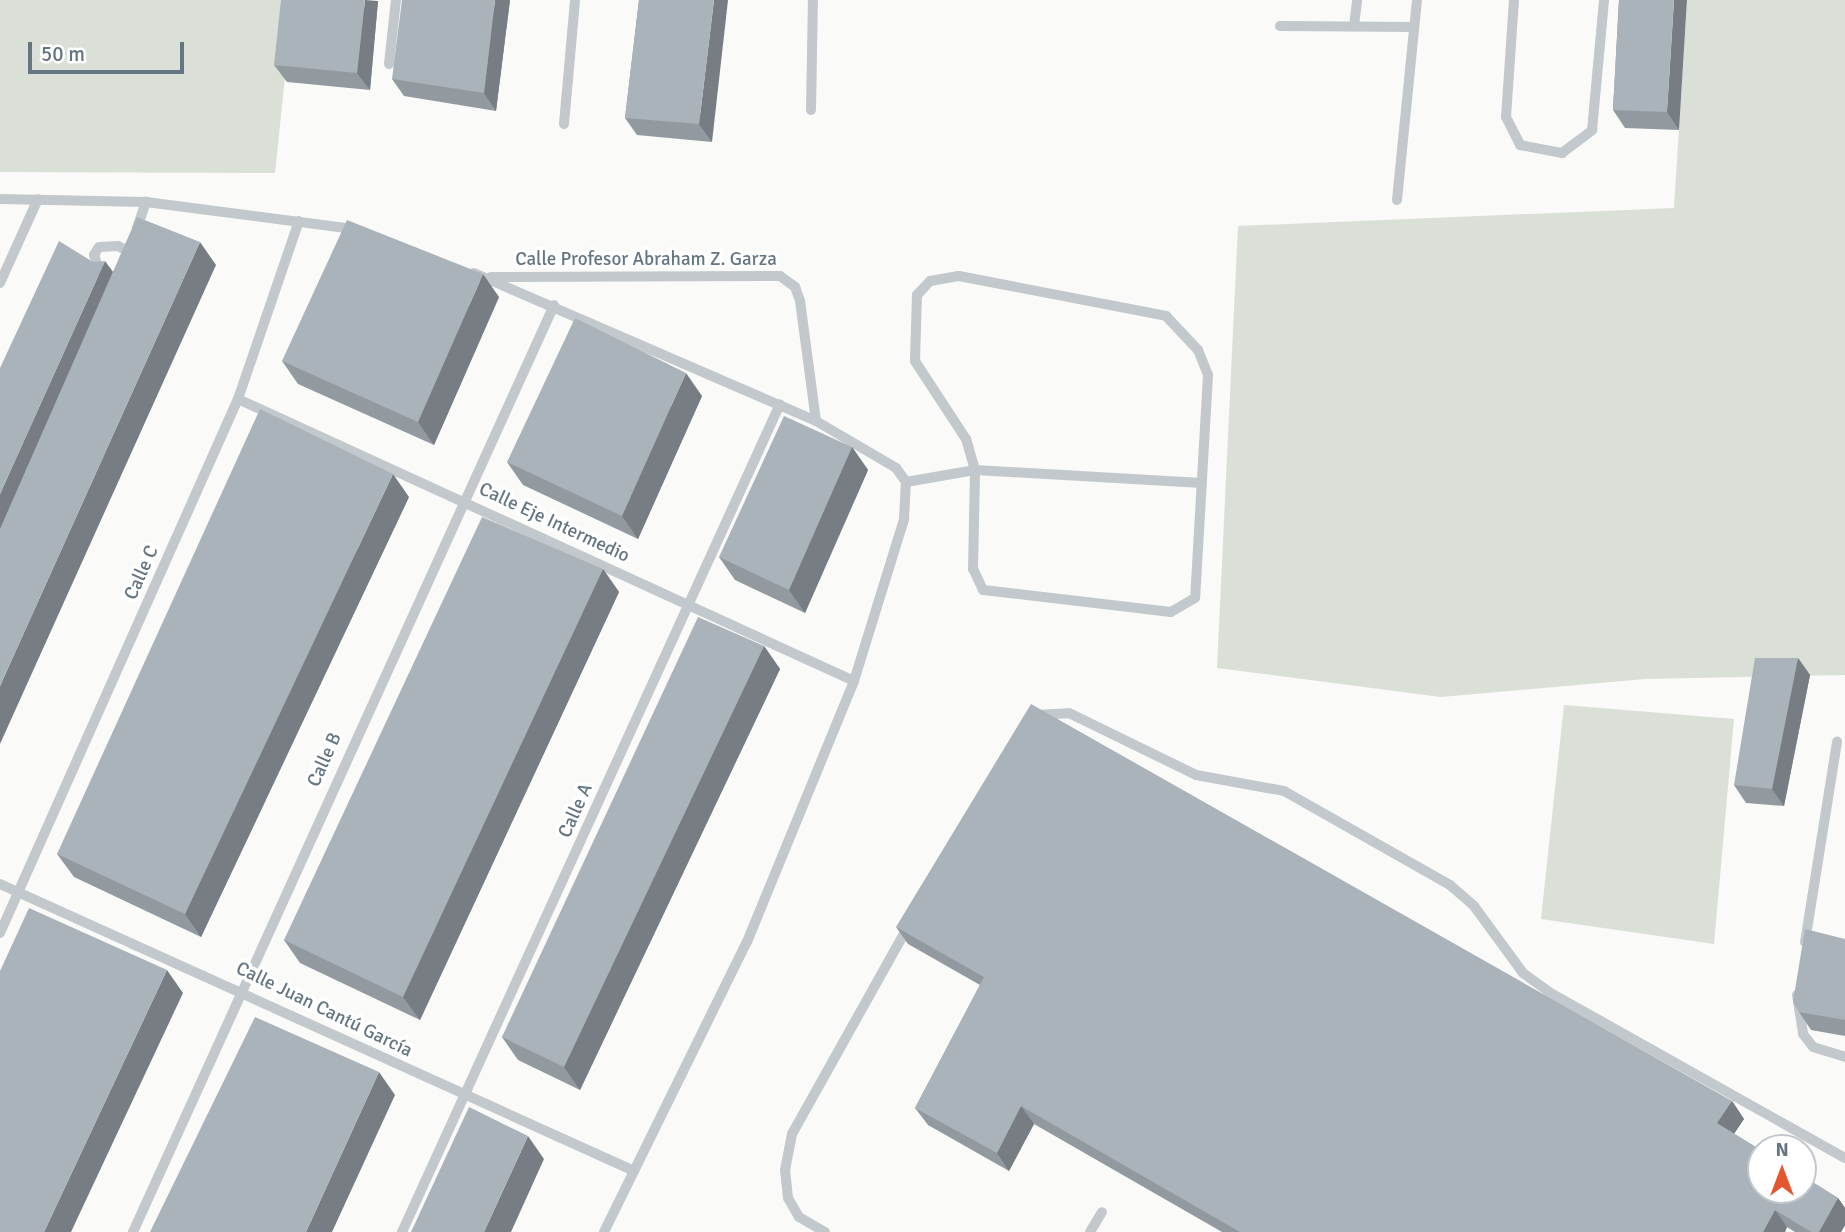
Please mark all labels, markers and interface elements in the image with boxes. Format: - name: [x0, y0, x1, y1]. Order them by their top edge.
- scale bar: [32, 28, 187, 72]
- text: 50 m: [41, 41, 85, 67]
- street label: Calle Profesor Abraham Z. Garza: [515, 249, 777, 271]
- street label: Calle Eje Intermedio: [475, 478, 633, 568]
- street label: Calle C: [120, 542, 164, 604]
- street label: Calle B: [303, 729, 347, 791]
- street label: Calle A: [554, 780, 598, 842]
- street label: Calle Juan Cantú García: [232, 957, 416, 1063]
- north arrow: [1747, 1134, 1817, 1204]
- text: N: [1775, 1138, 1789, 1162]

